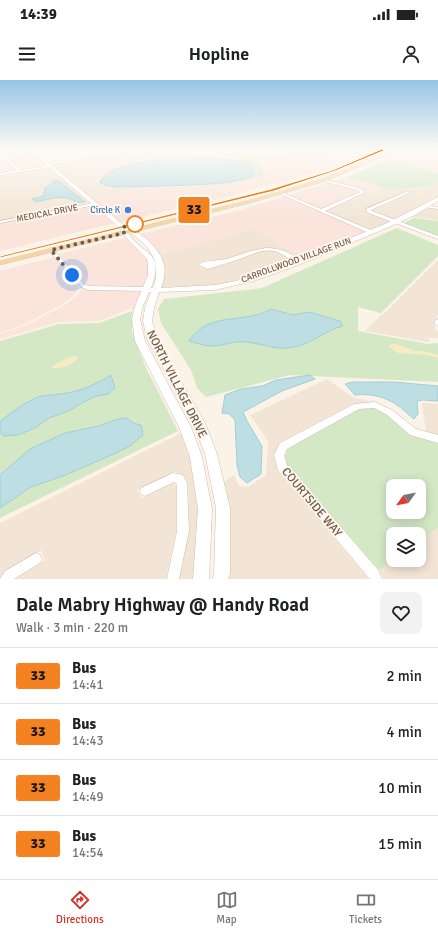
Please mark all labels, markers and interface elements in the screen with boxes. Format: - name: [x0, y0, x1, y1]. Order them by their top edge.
- text: 14:39: [20, 5, 57, 23]
- icon: menu: [16, 43, 38, 65]
- text: Hopline: [189, 43, 249, 65]
- icon: person: [400, 43, 422, 65]
- line badge: 33: [176, 197, 212, 223]
- text: 33: [186, 201, 202, 218]
- street label: MEDICAL DRIVE: [15, 202, 79, 225]
- place label: Circle K: [90, 205, 121, 216]
- marker: Circle K: [123, 205, 133, 215]
- unlabelled marker: [126, 215, 144, 233]
- street label: CARROLLWOOD VILLAGE RUN: [240, 235, 353, 286]
- your location: [62, 265, 82, 285]
- street label: NORTH VILLAGE DRIVE: [143, 328, 210, 441]
- street label: COURTSIDE WAY: [278, 465, 345, 540]
- north arrow: [386, 479, 426, 519]
- map controls: [386, 479, 426, 567]
- button: layers: [386, 527, 426, 567]
- button: heart: [380, 592, 422, 634]
- text: Dale Mabry Highway @ Handy Road: [16, 593, 309, 617]
- text: Walk · 3 min · 220 m: [16, 620, 128, 636]
- text: Bus: [72, 659, 96, 677]
- text: 33: [30, 667, 46, 684]
- text: 2 min: [386, 667, 422, 685]
- text: 14:41: [72, 677, 104, 693]
- text: Bus: [72, 715, 96, 733]
- text: 33: [30, 723, 46, 740]
- text: 4 min: [386, 723, 422, 741]
- text: 14:43: [72, 733, 104, 749]
- text: Bus: [72, 771, 96, 789]
- text: 33: [30, 779, 46, 796]
- text: 10 min: [378, 779, 422, 797]
- text: 14:49: [72, 789, 104, 805]
- text: Bus: [72, 827, 96, 845]
- text: 33: [30, 835, 46, 852]
- text: 15 min: [378, 835, 422, 853]
- text: 14:54: [72, 845, 104, 861]
- tab: Directions: [56, 889, 104, 926]
- tab: Map: [216, 889, 238, 926]
- tab: Tickets: [349, 889, 382, 926]

